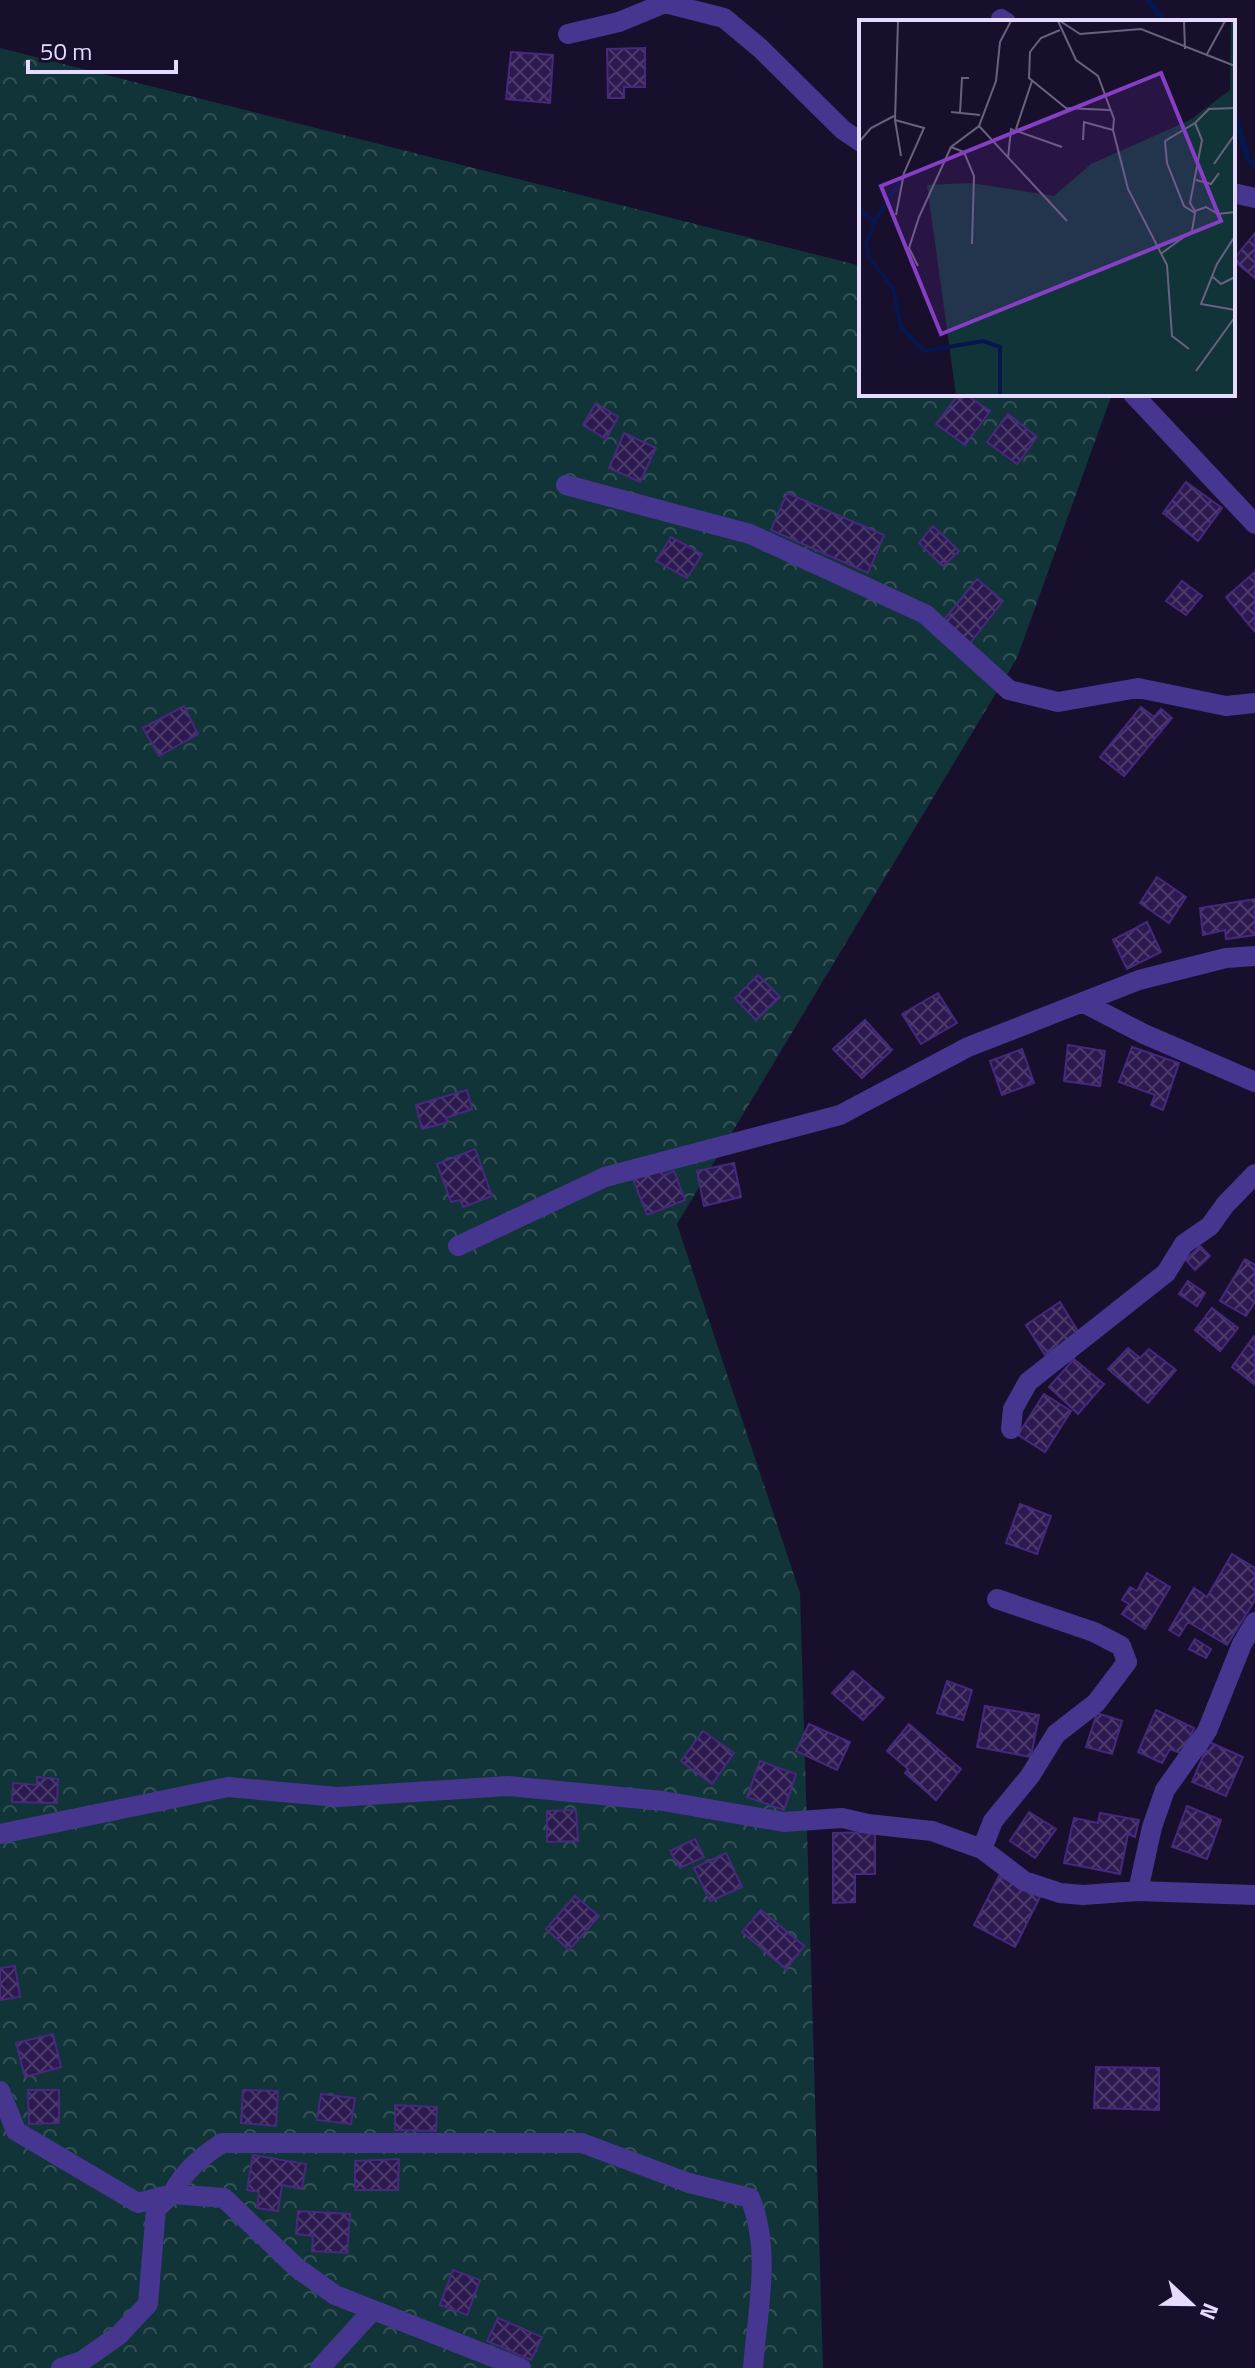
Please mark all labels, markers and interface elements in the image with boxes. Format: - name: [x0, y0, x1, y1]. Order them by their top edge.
- inset map: [859, 20, 1235, 396]
- scale bar: [28, 24, 176, 74]
- text: 50 m: [40, 33, 92, 69]
- north arrow: [1151, 2264, 1231, 2344]
- text: N: [1191, 2298, 1228, 2325]

